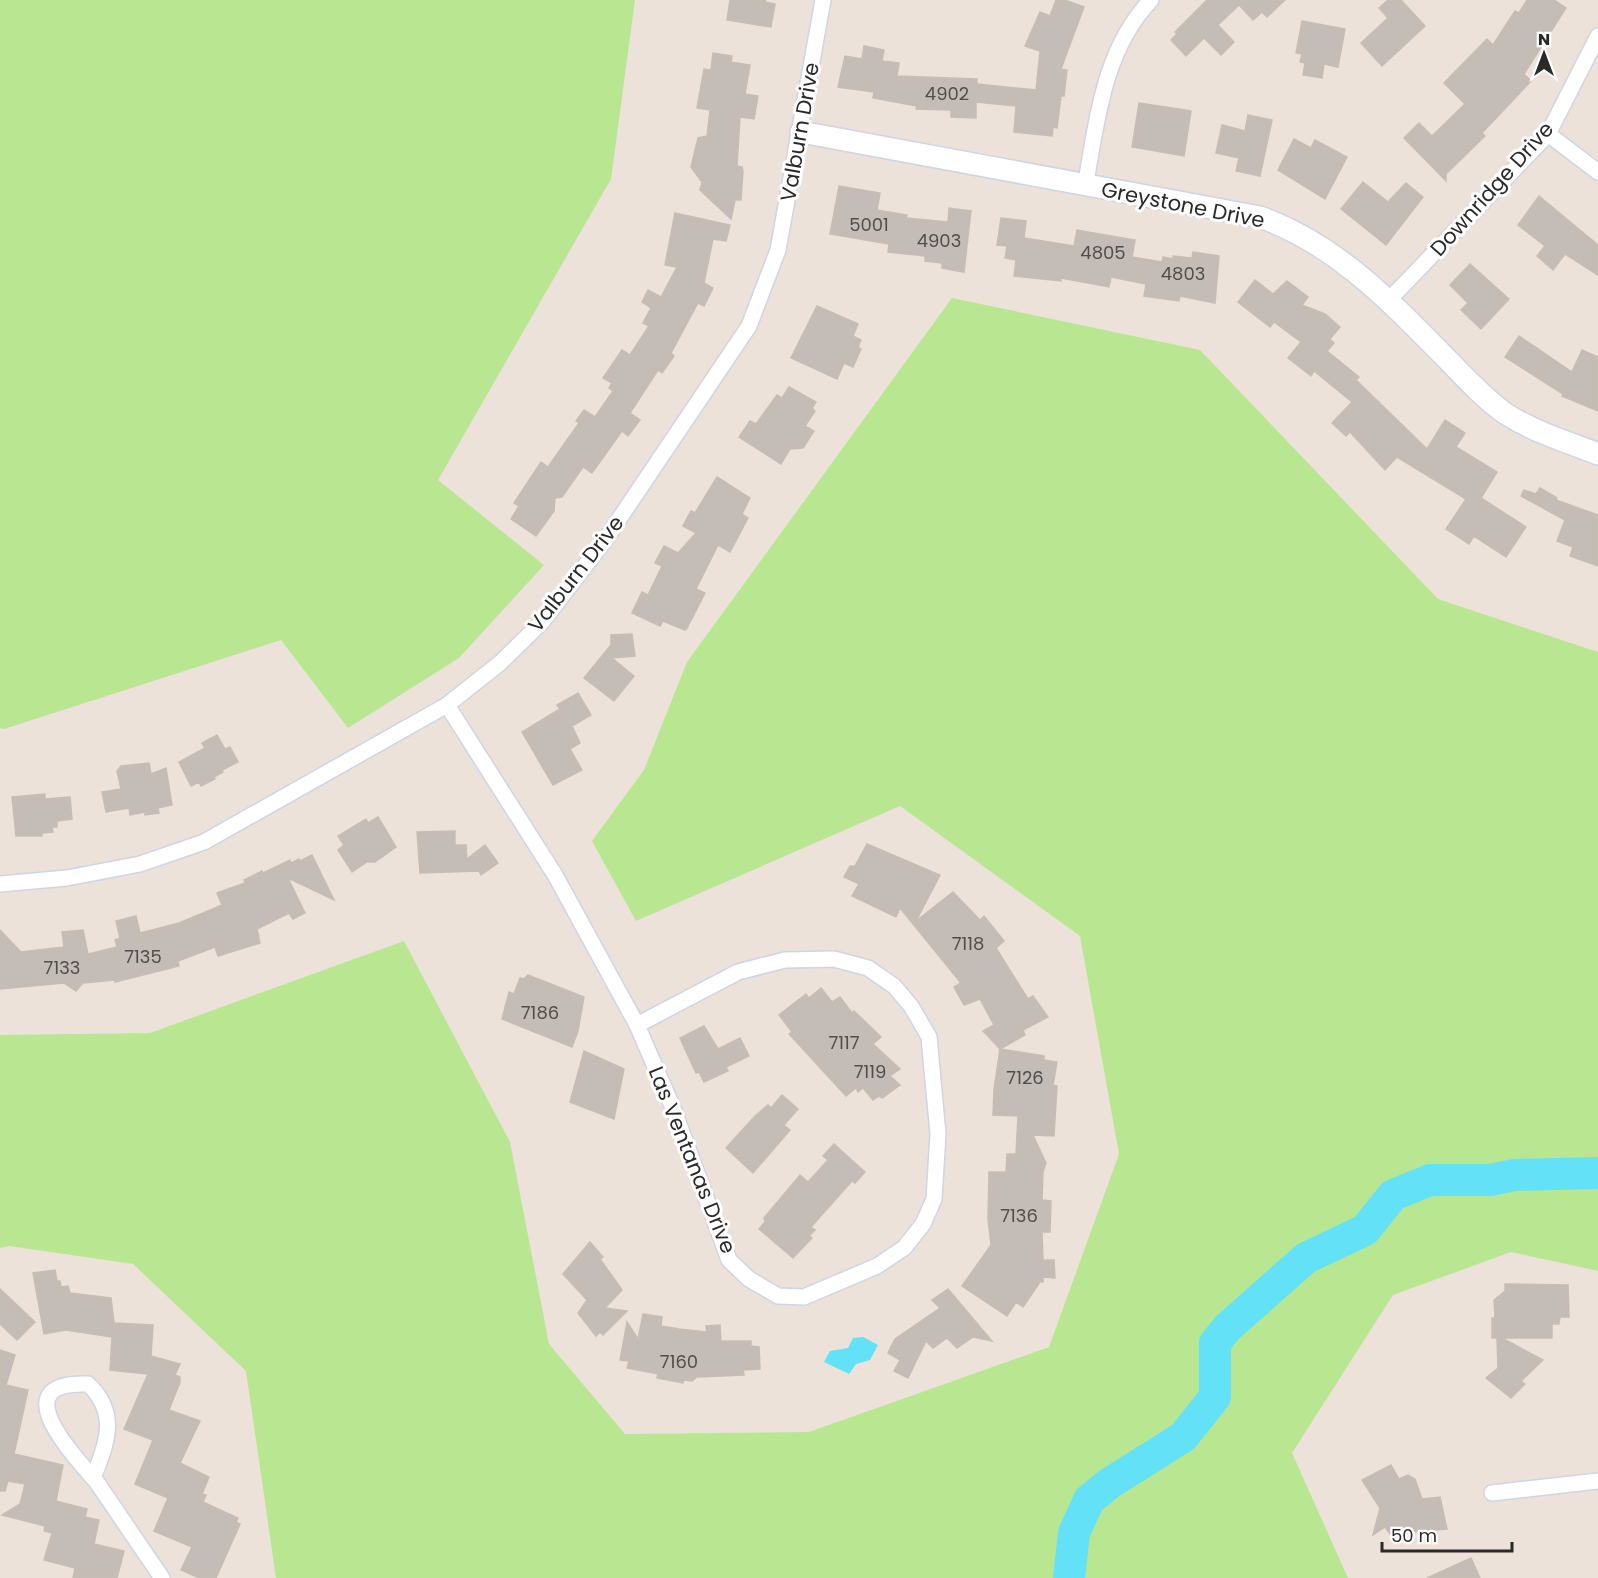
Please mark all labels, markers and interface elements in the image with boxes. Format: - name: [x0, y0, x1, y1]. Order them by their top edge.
- north arrow: [1514, 24, 1574, 84]
- text: N: [1538, 28, 1550, 51]
- street label: Valburn Drive: [773, 60, 826, 204]
- house number: 4902: [925, 81, 969, 106]
- street label: Downridge Drive: [1423, 115, 1560, 262]
- street label: Greystone Drive: [1099, 174, 1267, 235]
- house number: 5001: [849, 212, 889, 237]
- house number: 4903: [917, 228, 961, 253]
- house number: 4805: [1080, 240, 1126, 265]
- house number: 4803: [1161, 261, 1205, 286]
- street label: Valburn Drive: [521, 509, 630, 638]
- house number: 7118: [952, 931, 984, 956]
- house number: 7135: [124, 944, 162, 969]
- house number: 7133: [44, 955, 80, 980]
- house number: 7186: [521, 1000, 559, 1025]
- house number: 7117: [828, 1030, 860, 1055]
- house number: 7119: [854, 1059, 886, 1084]
- street label: Las Ventanas Drive: [642, 1062, 743, 1258]
- house number: 7126: [1006, 1065, 1044, 1090]
- house number: 7136: [1000, 1203, 1038, 1228]
- house number: 7160: [660, 1349, 698, 1374]
- scale bar: [1382, 1515, 1512, 1553]
- text: 50 m: [1391, 1523, 1437, 1548]

